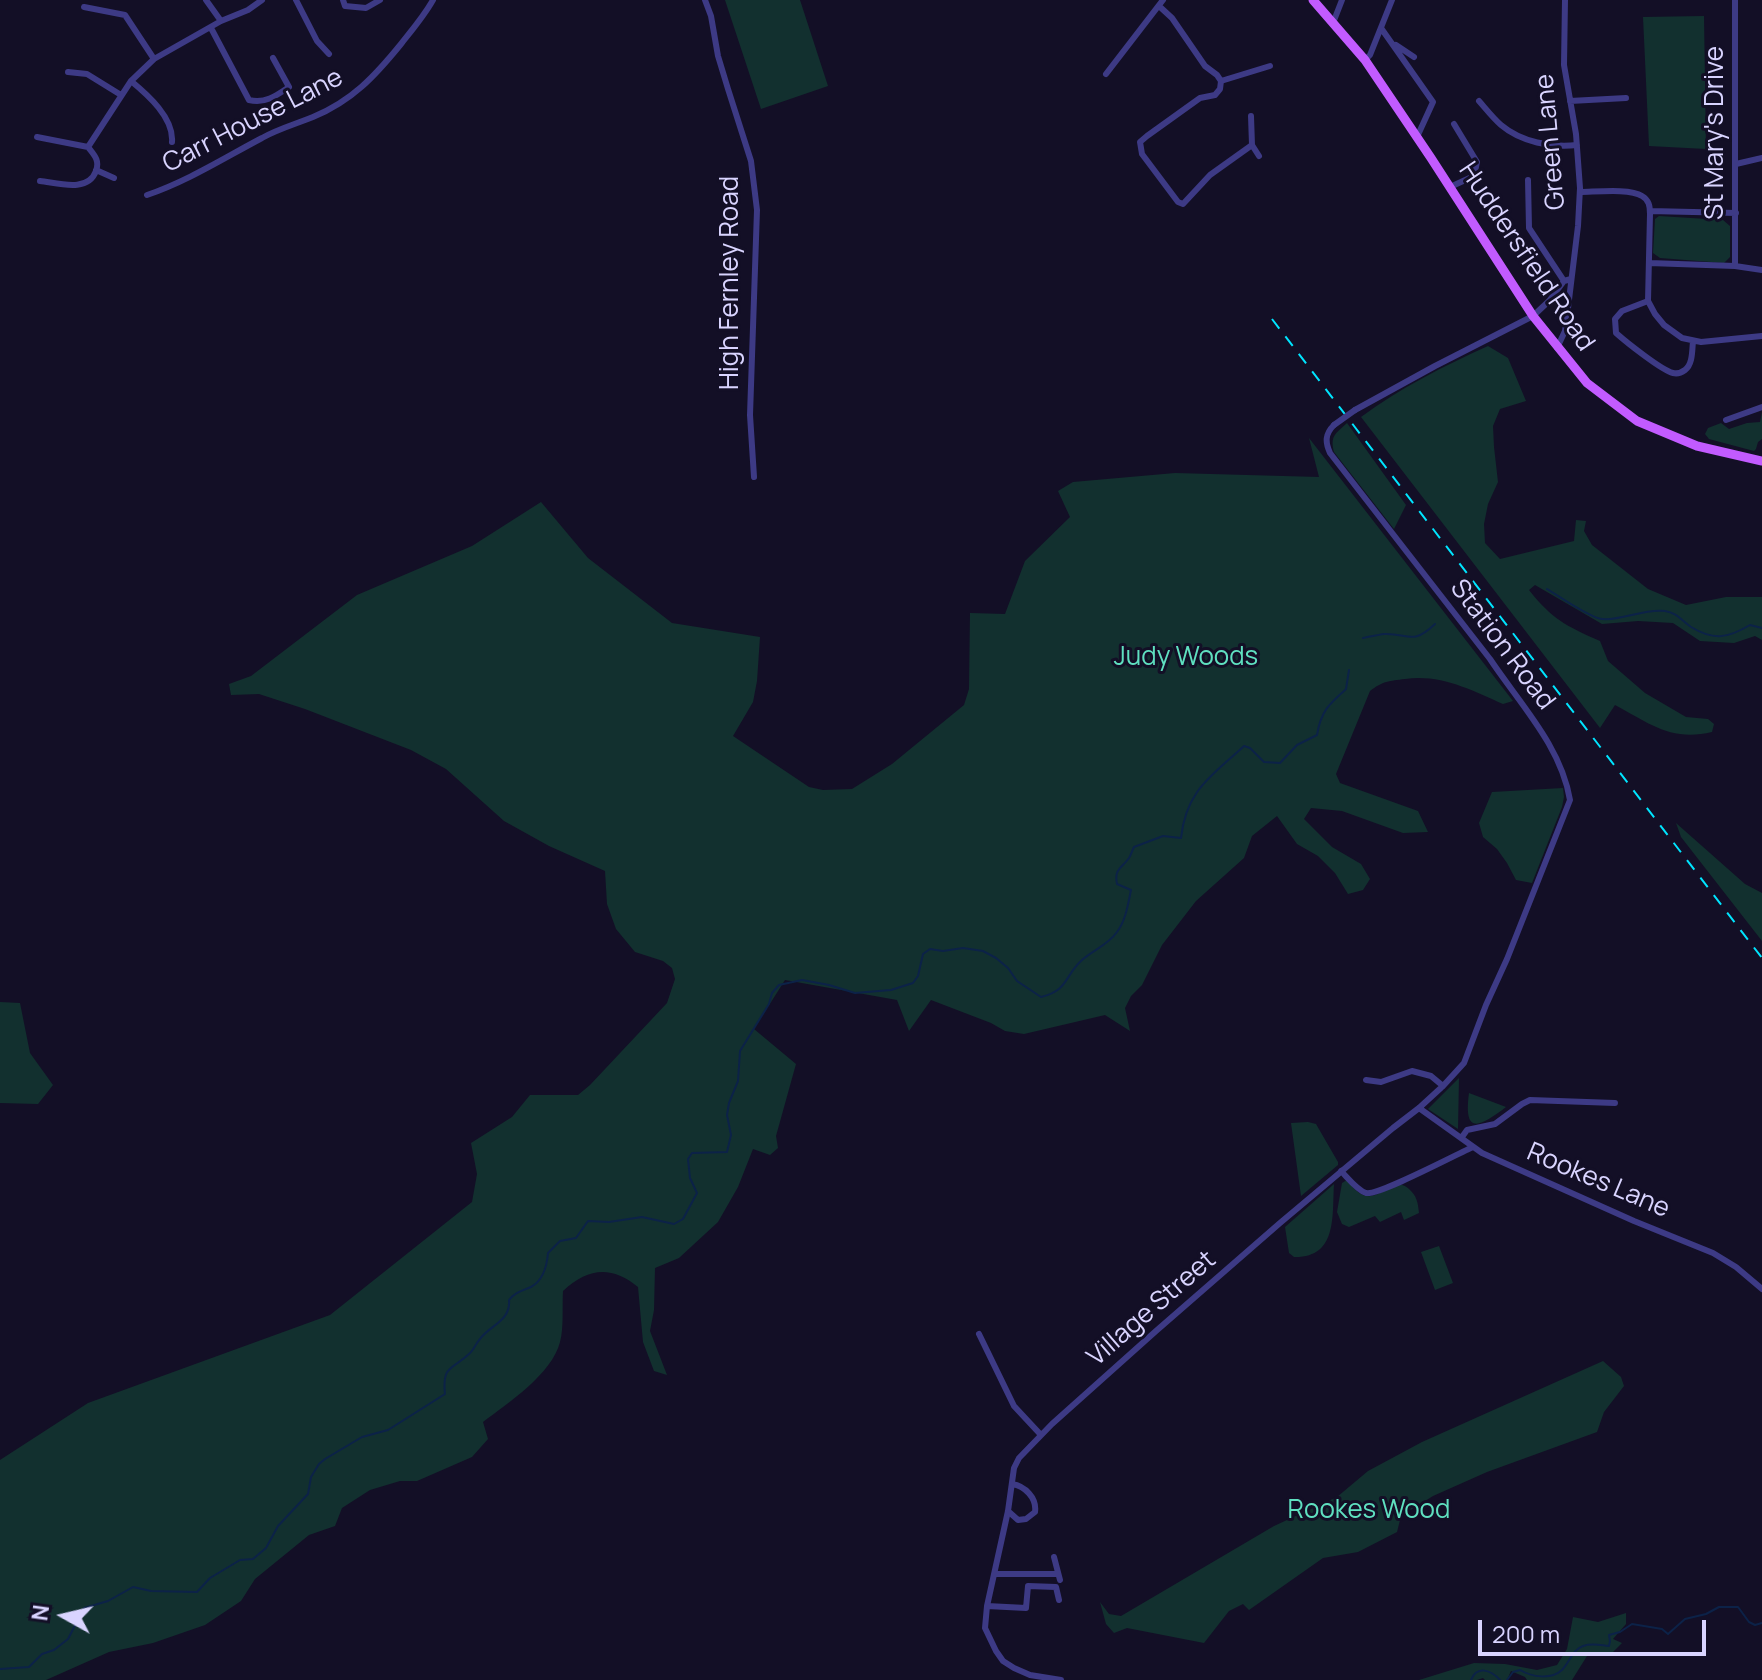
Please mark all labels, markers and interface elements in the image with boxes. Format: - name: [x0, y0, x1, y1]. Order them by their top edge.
- street label: St Mary's Drive: [1700, 46, 1732, 220]
- street label: Carr House Lane: [158, 62, 348, 180]
- street label: Green Lane: [1530, 73, 1572, 211]
- street label: Huddersfield Road: [1451, 157, 1601, 357]
- street label: High Fernley Road: [715, 176, 747, 390]
- street label: Station Road: [1443, 574, 1561, 716]
- park label: Judy Woods: [1114, 642, 1258, 674]
- street label: Rookes Lane: [1522, 1137, 1674, 1225]
- street label: Village Street: [1081, 1245, 1223, 1373]
- park label: Rookes Wood: [1288, 1495, 1450, 1527]
- north arrow: [24, 1576, 104, 1656]
- text: N: [24, 1603, 56, 1623]
- scale bar: [1482, 1604, 1710, 1654]
- text: 200 m: [1492, 1617, 1560, 1650]

